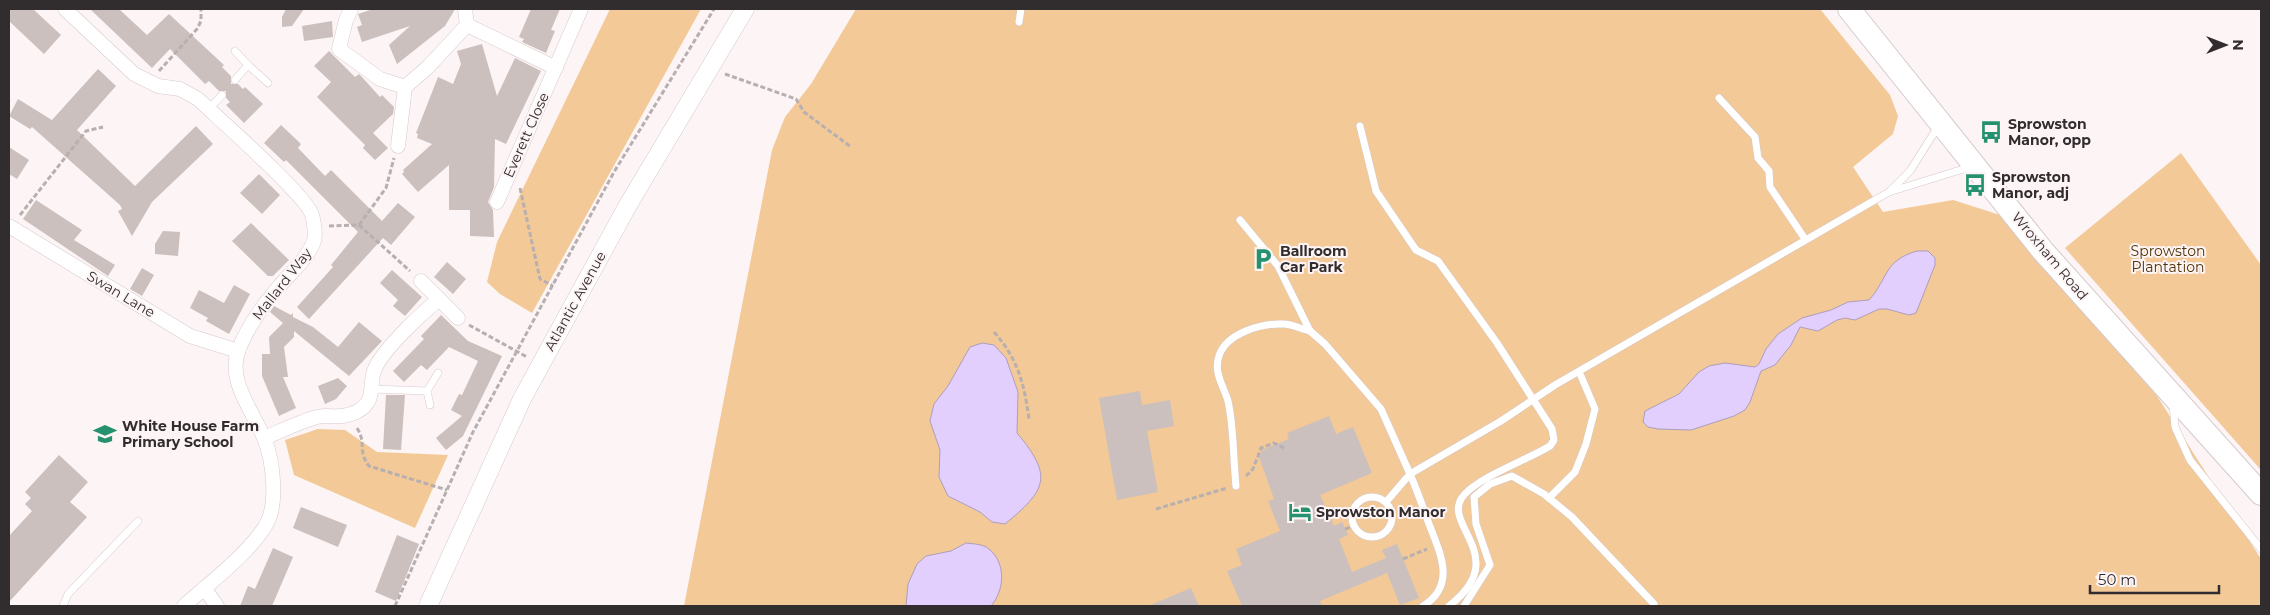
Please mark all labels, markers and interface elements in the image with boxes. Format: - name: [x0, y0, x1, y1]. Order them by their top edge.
- north arrow: [2200, 20, 2250, 70]
- text: N: [2229, 39, 2247, 51]
- street label: Everett Close: [499, 90, 553, 180]
- place label: Sprowston Manor, opp: [2008, 115, 2091, 149]
- bus stop icon: Sprowston Manor, opp: [1978, 119, 2004, 145]
- place label: Sprowston Manor, adj: [1992, 168, 2071, 202]
- bus stop icon: Sprowston Manor, adj: [1962, 172, 1988, 198]
- street label: Wroxham Road: [2008, 208, 2092, 304]
- place label: Ballroom Car Park: [1280, 242, 1347, 276]
- park label: Sprowston Plantation: [2131, 242, 2205, 276]
- street label: Mallard Way: [248, 244, 316, 324]
- parking icon: Ballroom Car Park: [1250, 246, 1276, 272]
- street label: Atlantic Avenue: [540, 248, 610, 354]
- street label: Swan Lane: [84, 267, 158, 321]
- place label: White House Farm Primary School: [122, 417, 259, 451]
- school or university icon: White House Farm Primary School: [92, 421, 118, 447]
- hotel icon: Sprowston Manor: [1287, 499, 1313, 525]
- place label: Sprowston Manor: [1316, 503, 1446, 521]
- scale bar: [2090, 562, 2219, 594]
- text: 50 m: [2098, 570, 2136, 589]

